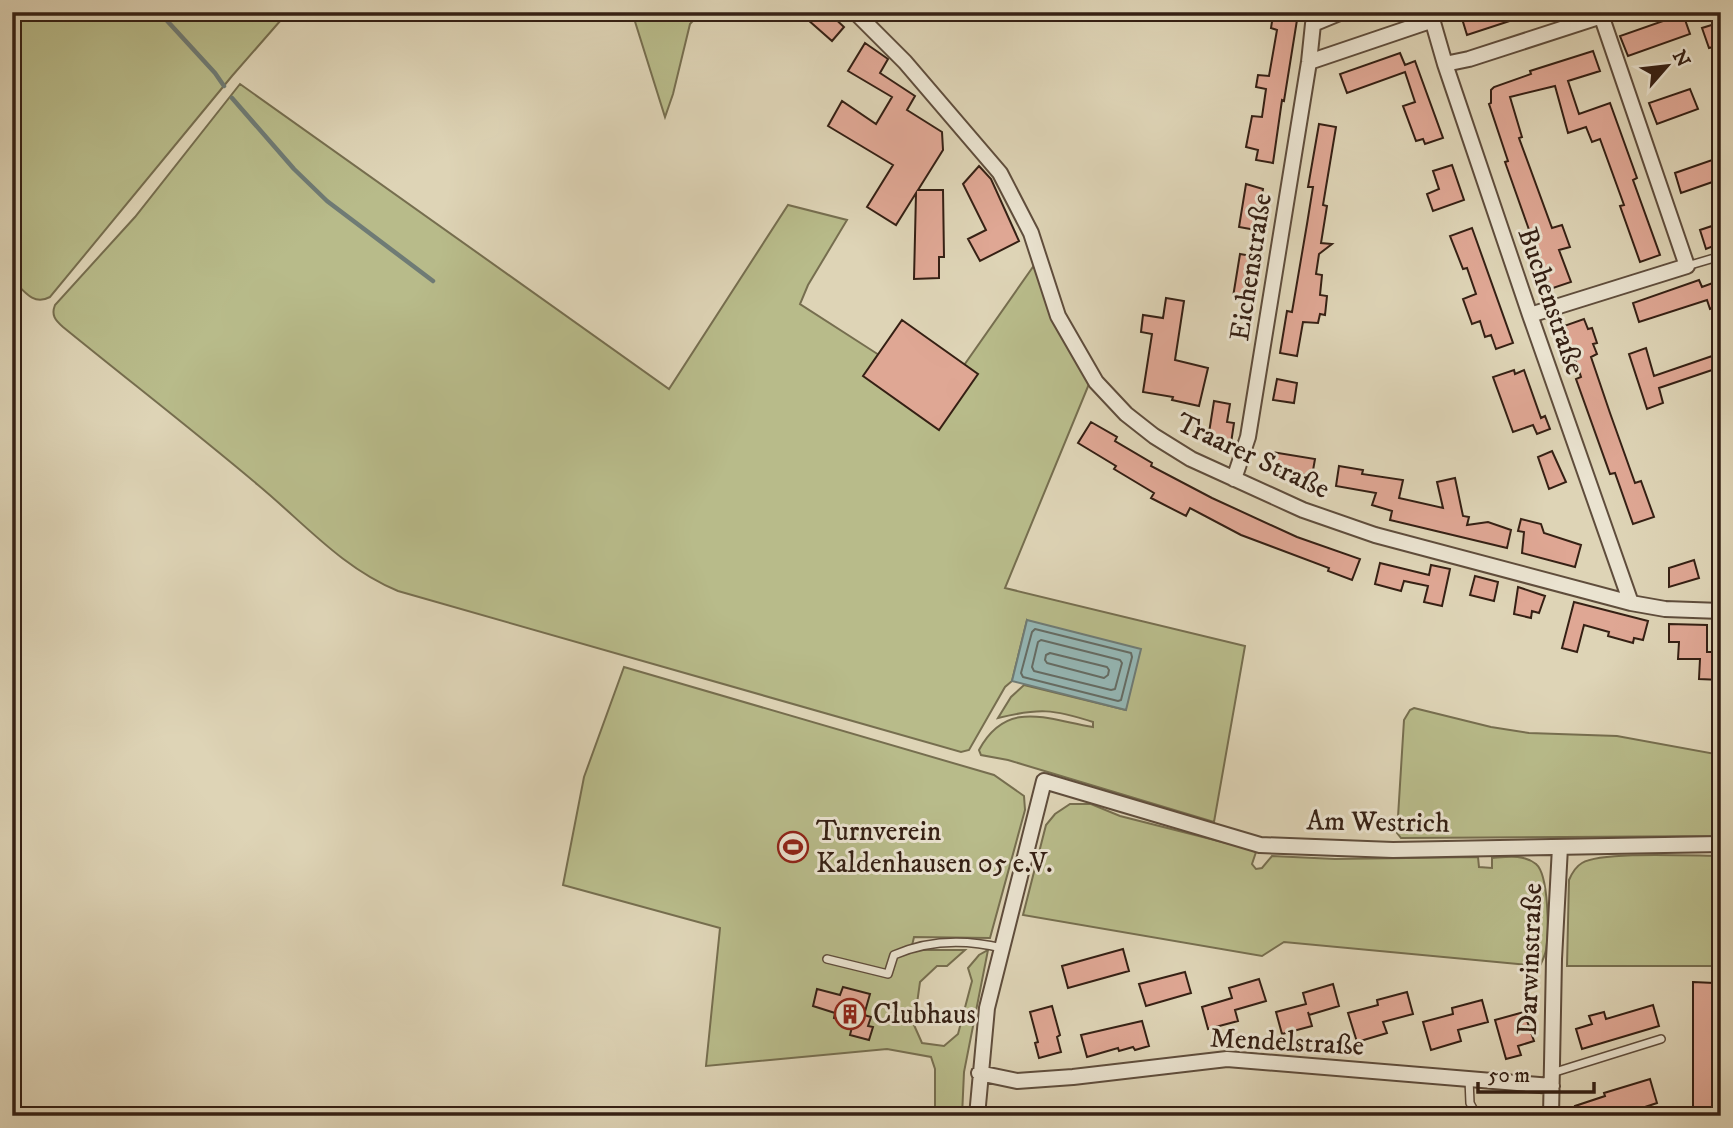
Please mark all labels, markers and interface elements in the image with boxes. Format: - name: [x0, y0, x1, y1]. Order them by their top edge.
- north arrow: [1632, 32, 1702, 102]
- text: N: [1667, 46, 1695, 71]
- street label: Eichenstraße: [1222, 191, 1280, 343]
- street label: Buchenstraße: [1510, 223, 1592, 379]
- street label: Traarer Straße: [1171, 405, 1335, 507]
- street label: Am Westrich: [1306, 803, 1450, 841]
- place label: Turnverein Kaldenhausen 05 e.V.: [816, 814, 1053, 881]
- sports icon: Turnverein Kaldenhausen 05 e.V.: [776, 830, 810, 864]
- street label: Darwinstraße: [1510, 882, 1550, 1036]
- building icon: Clubhaus: [833, 997, 867, 1031]
- place label: Clubhaus: [873, 997, 976, 1032]
- street label: Mendelstraße: [1209, 1020, 1365, 1064]
- scale bar: [1478, 1051, 1593, 1095]
- text: 50 m: [1488, 1063, 1530, 1089]

